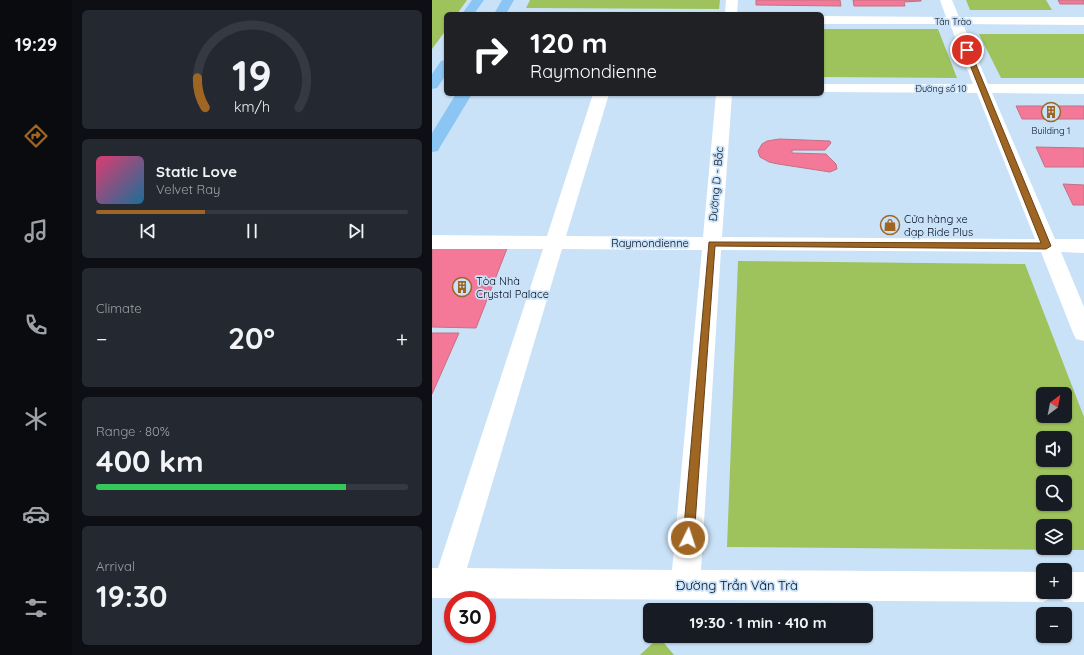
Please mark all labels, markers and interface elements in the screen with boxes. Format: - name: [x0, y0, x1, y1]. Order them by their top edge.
- street label: Tân Trào: [935, 16, 971, 27]
- text: 120 m: [530, 25, 608, 60]
- icon: right: [464, 28, 516, 80]
- text: 19:29: [15, 33, 57, 56]
- pin: [950, 33, 984, 67]
- icon: arrive: [956, 39, 978, 61]
- text: 19: [232, 48, 272, 100]
- text: Raymondienne: [530, 60, 657, 83]
- street label: Đường số 10: [915, 83, 967, 94]
- text: km/h: [234, 97, 270, 115]
- building icon: Building 1: [1040, 101, 1062, 123]
- icon: directions: [22, 122, 50, 150]
- place label: Building 1: [1032, 125, 1070, 136]
- street label: Đường D - Bắc: [706, 146, 726, 222]
- text: Static Love: [156, 162, 237, 181]
- text: Velvet Ray: [156, 181, 221, 197]
- place label: Cửa hàng xe đạp Ride Plus: [904, 212, 973, 239]
- shop icon: Cửa hàng xe đạp Ride Plus: [879, 214, 901, 236]
- icon: music: [22, 217, 50, 245]
- icon: previous: [137, 220, 159, 242]
- icon: pause: [241, 220, 263, 242]
- icon: next: [345, 220, 367, 242]
- street label: Raymondienne: [611, 236, 689, 250]
- place label: Tòa Nhà Crystal Palace: [476, 274, 549, 301]
- building icon: Tòa Nhà Crystal Palace: [451, 276, 473, 298]
- text: Climate: [96, 300, 142, 316]
- icon: phone: [22, 311, 50, 339]
- text: 20°: [228, 319, 275, 357]
- text: −: [96, 325, 107, 353]
- text: +: [396, 325, 408, 353]
- north arrow: [1036, 387, 1072, 423]
- map controls: [1036, 387, 1072, 643]
- icon: climate: [22, 405, 50, 433]
- text: Range · 80%: [96, 423, 170, 439]
- button: sound: [1036, 431, 1072, 467]
- text: 400 km: [96, 442, 204, 480]
- button: search: [1036, 475, 1072, 511]
- icon: car: [22, 500, 50, 528]
- position arrow: [667, 517, 709, 559]
- button: layers: [1036, 519, 1072, 555]
- text: Arrival: [96, 558, 135, 574]
- button: +: [1036, 563, 1072, 599]
- text: 19:30: [96, 577, 167, 615]
- street label: Đường Trần Văn Trà: [676, 577, 798, 593]
- speed limit sign: 30: [444, 591, 496, 643]
- icon: filters: [22, 594, 50, 622]
- button: −: [1036, 607, 1072, 643]
- text: 19:30 · 1 min · 410 m: [690, 613, 826, 632]

